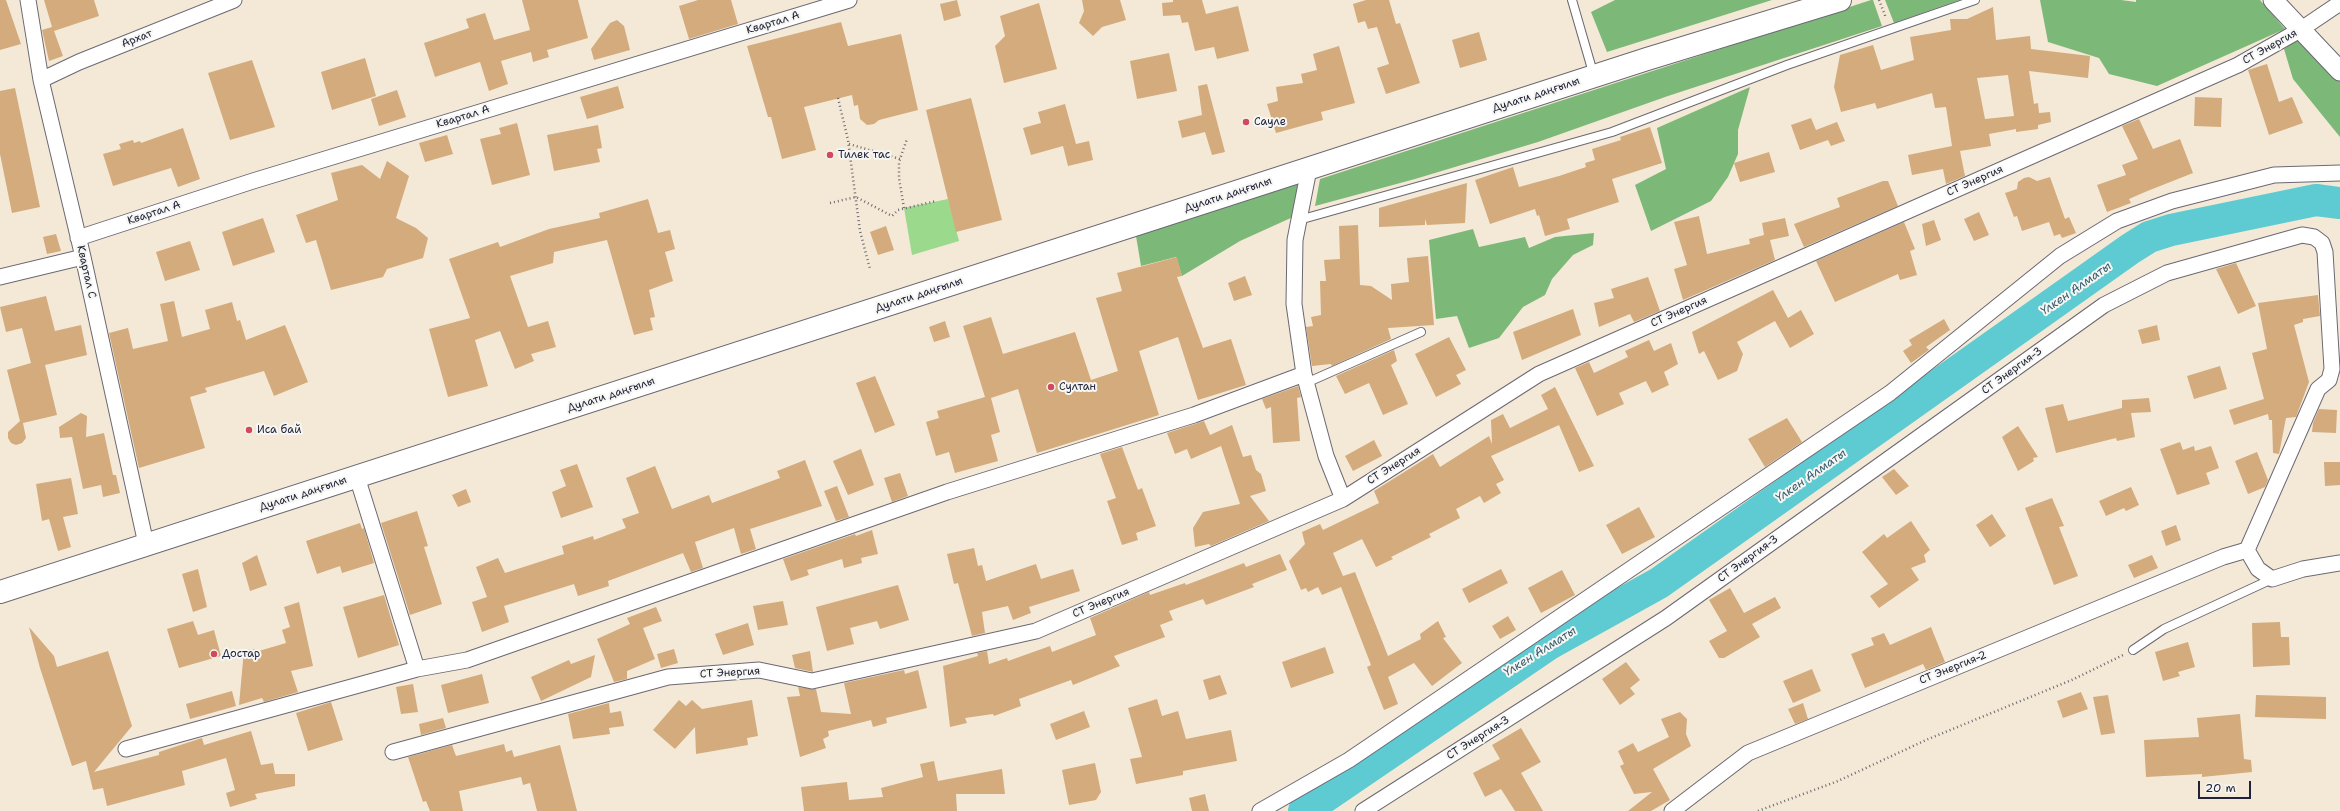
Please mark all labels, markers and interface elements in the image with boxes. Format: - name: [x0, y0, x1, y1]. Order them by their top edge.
- street label: Квартал А: [745, 9, 801, 37]
- street label: Архат: [120, 27, 154, 51]
- street label: СТ Энергия: [2240, 27, 2300, 67]
- street label: Дулати даңғылы: [1491, 75, 1581, 115]
- street label: Квартал А: [435, 103, 491, 131]
- place label: Сауле: [1254, 115, 1286, 129]
- marker: Сауле: [1241, 117, 1251, 127]
- place label: Тилек тас: [838, 148, 890, 162]
- marker: Тилек тас: [825, 150, 835, 160]
- street label: СТ Энергия: [1945, 163, 2005, 199]
- street label: Дулати даңғылы: [1183, 175, 1273, 215]
- street label: Квартал А: [126, 198, 182, 228]
- street label: Квартал С: [73, 244, 99, 300]
- water label: Үлкен Алматы: [2038, 259, 2114, 319]
- street label: Дулати даңғылы: [874, 275, 964, 315]
- street label: СТ Энергия: [1649, 294, 1709, 330]
- street label: СТ Энергия-3: [1979, 345, 2045, 397]
- street label: Дулати даңғылы: [566, 375, 656, 415]
- place label: Султан: [1059, 380, 1096, 394]
- marker: Султан: [1046, 382, 1056, 392]
- place label: Иса бай: [257, 423, 301, 437]
- marker: Иса бай: [244, 425, 254, 435]
- street label: СТ Энергия: [1365, 444, 1423, 488]
- water label: Үлкен Алматы: [1773, 446, 1849, 506]
- street label: Дулати даңғылы: [258, 474, 348, 514]
- street label: СТ Энергия-3: [1715, 533, 1781, 585]
- street label: СТ Энергия: [1071, 585, 1131, 621]
- water label: Үлкен Алматы: [1501, 624, 1579, 680]
- place label: Достар: [222, 647, 260, 661]
- street label: СТ Энергия-2: [1917, 648, 1989, 688]
- marker: Достар: [209, 649, 219, 659]
- street label: СТ Энергия: [699, 665, 761, 681]
- street label: СТ Энергия-3: [1444, 713, 1512, 763]
- scale bar: [2200, 773, 2253, 799]
- text: 20 m: [2205, 780, 2236, 796]

